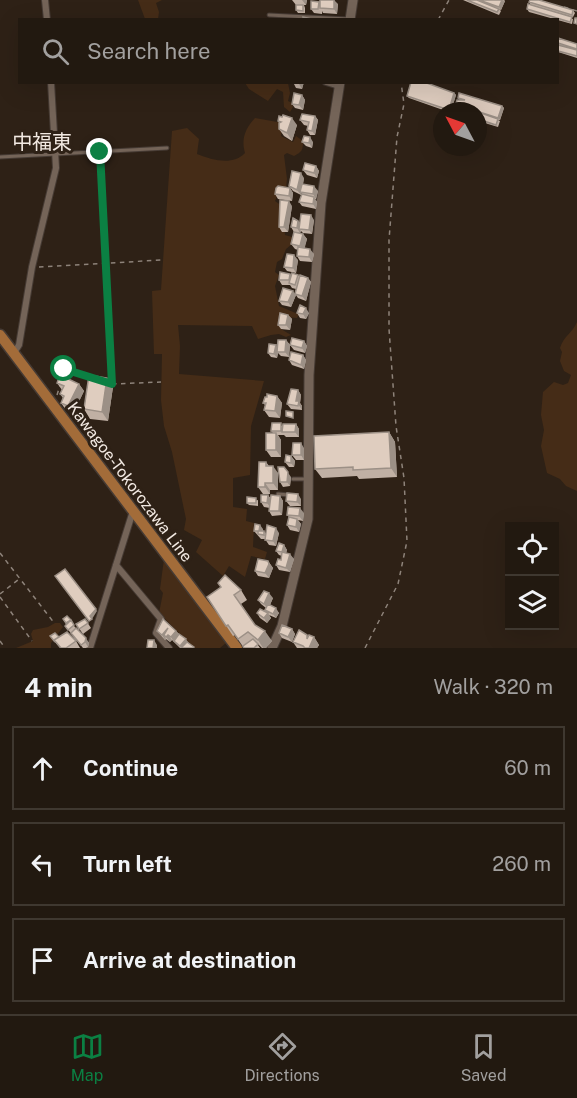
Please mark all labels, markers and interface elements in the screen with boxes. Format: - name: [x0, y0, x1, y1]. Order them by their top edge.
- search box: [18, 18, 559, 84]
- icon: search: [39, 35, 72, 68]
- text: Search here: [87, 38, 211, 64]
- north arrow: [433, 102, 487, 156]
- district label: 中福東: [12, 130, 72, 154]
- route end: [86, 138, 112, 164]
- route start: [50, 355, 76, 381]
- street label: Kawagoe-Tokorozawa Line: [64, 398, 196, 566]
- map controls: [505, 522, 559, 630]
- button: locate: [505, 522, 559, 576]
- button: layers: [505, 576, 559, 630]
- text: 4 min: [24, 672, 93, 703]
- text: Walk · 320 m: [433, 675, 553, 699]
- icon: ahead: [26, 752, 59, 785]
- text: Continue: [83, 755, 178, 781]
- text: 60 m: [504, 756, 551, 780]
- icon: left: [26, 848, 59, 881]
- text: Turn left: [83, 851, 172, 877]
- text: 260 m: [492, 852, 551, 876]
- icon: arrive: [26, 944, 59, 977]
- text: Arrive at destination: [83, 947, 296, 973]
- tab: Map: [71, 1030, 104, 1085]
- tab: Directions: [245, 1030, 320, 1085]
- tab: Saved: [461, 1030, 506, 1085]

